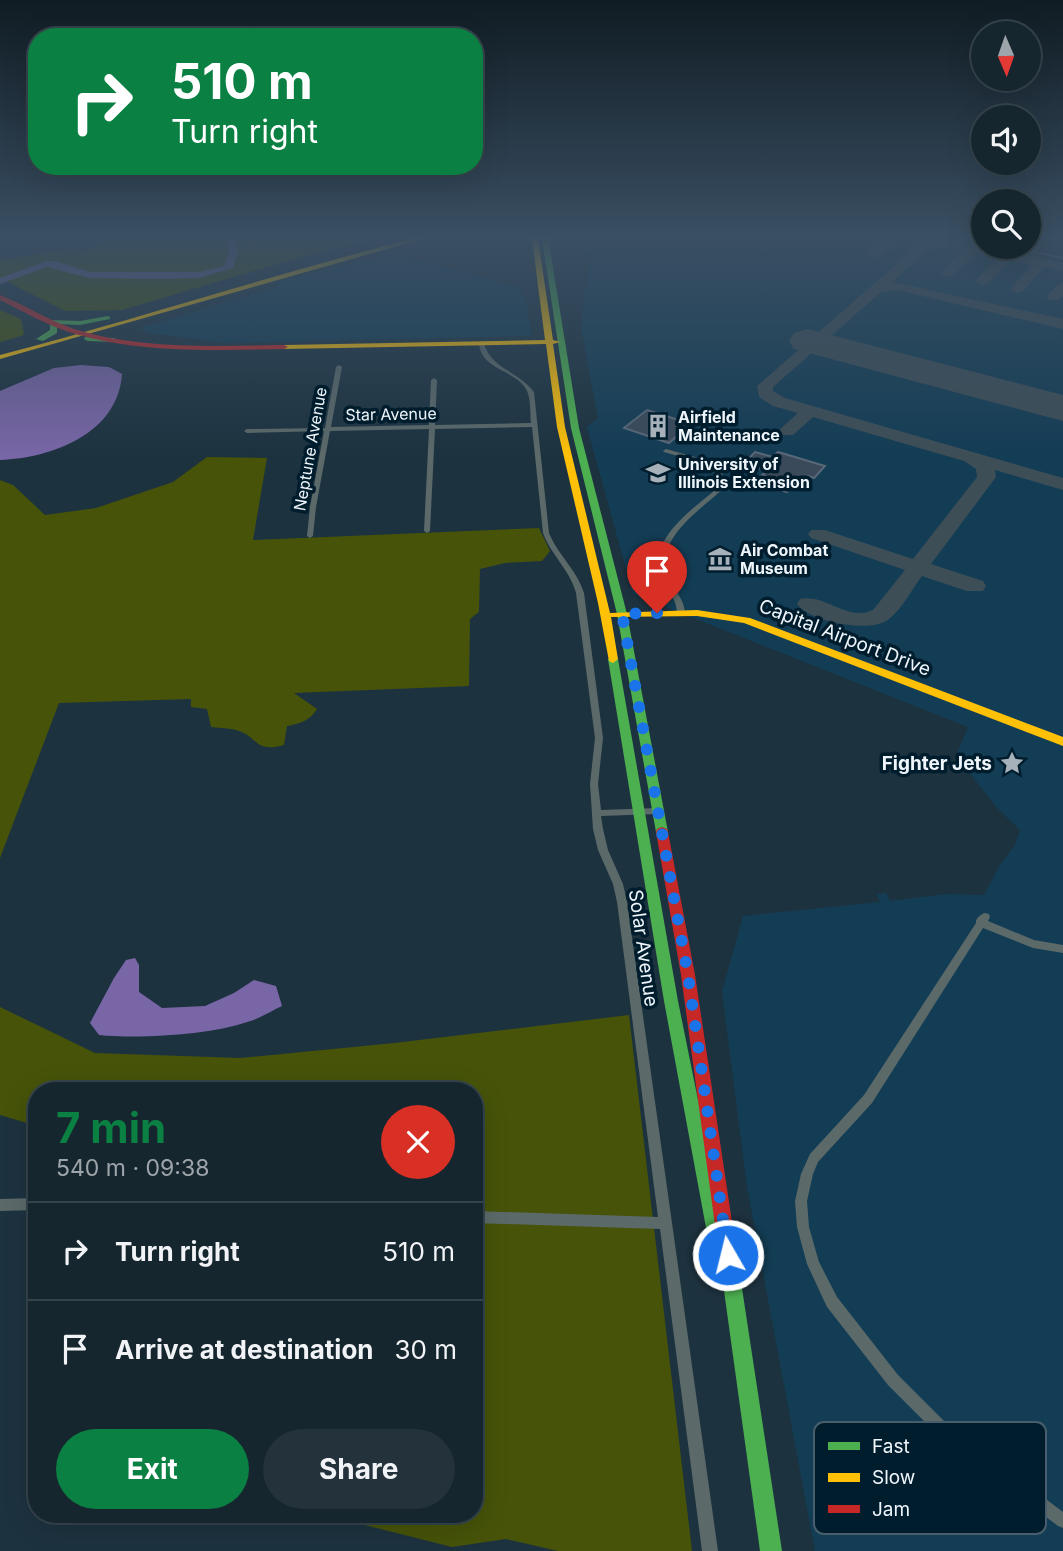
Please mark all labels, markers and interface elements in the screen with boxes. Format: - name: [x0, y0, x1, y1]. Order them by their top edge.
- north arrow: [971, 21, 1041, 91]
- map controls: [971, 21, 1041, 259]
- text: 510 m: [171, 52, 313, 111]
- icon: right: [56, 56, 147, 147]
- button: sound: [971, 105, 1041, 175]
- text: Turn right: [171, 112, 318, 151]
- button: search: [971, 189, 1041, 259]
- street label: Neptune Avenue: [289, 386, 331, 512]
- street label: Star Avenue: [345, 403, 437, 425]
- place label: Airfield Maintenance: [678, 407, 780, 445]
- building icon: Airfield Maintenance: [644, 412, 672, 440]
- place label: University of Illinois Extension: [678, 454, 810, 492]
- school or university icon: University of Illinois Extension: [644, 459, 672, 487]
- place label: Air Combat Museum: [740, 540, 828, 578]
- pin: [627, 541, 687, 613]
- museum icon: Air Combat Museum: [706, 545, 734, 573]
- icon: arrive: [638, 552, 676, 590]
- street label: Capital Airport Drive: [756, 594, 934, 681]
- place icon: Fighter Jets: [998, 749, 1026, 777]
- place label: Fighter Jets: [882, 752, 992, 775]
- street label: Solar Avenue: [624, 888, 663, 1008]
- text: 7 min: [56, 1102, 166, 1153]
- button: close: [381, 1105, 455, 1179]
- text: 540 m · 09:38: [56, 1154, 209, 1182]
- position arrow: [691, 1218, 765, 1292]
- icon: right: [56, 1232, 94, 1270]
- text: Turn right: [115, 1236, 240, 1267]
- text: 510 m: [382, 1236, 455, 1267]
- icon: arrive: [56, 1330, 94, 1368]
- text: Arrive at destination: [115, 1334, 374, 1365]
- text: 30 m: [395, 1334, 457, 1365]
- legend: [814, 1422, 1046, 1534]
- button: Exit: [56, 1429, 249, 1509]
- button: Share: [263, 1429, 455, 1509]
- text: Fast: [872, 1435, 910, 1458]
- text: Slow: [872, 1466, 915, 1489]
- text: Jam: [872, 1498, 910, 1521]

